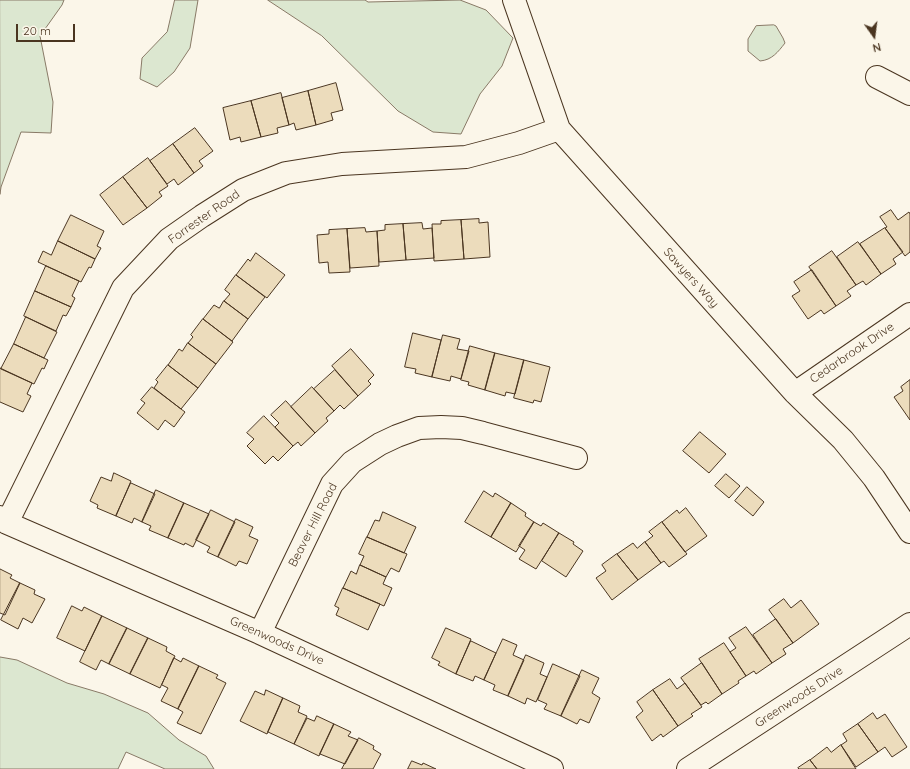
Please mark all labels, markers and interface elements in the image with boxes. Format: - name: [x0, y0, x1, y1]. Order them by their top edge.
- scale bar: [18, 16, 77, 42]
- north arrow: [854, 16, 894, 56]
- text: 20 m: [23, 23, 51, 38]
- text: N: [871, 40, 883, 55]
- street label: Forrester Road: [166, 187, 242, 247]
- street label: Sawyers Way: [660, 245, 722, 311]
- street label: Cedarbrook Drive: [807, 319, 897, 387]
- street label: Beaver Hill Road: [286, 481, 340, 569]
- street label: Greenwoods Drive: [228, 614, 326, 668]
- street label: Greenwoods Drive: [752, 663, 846, 731]

